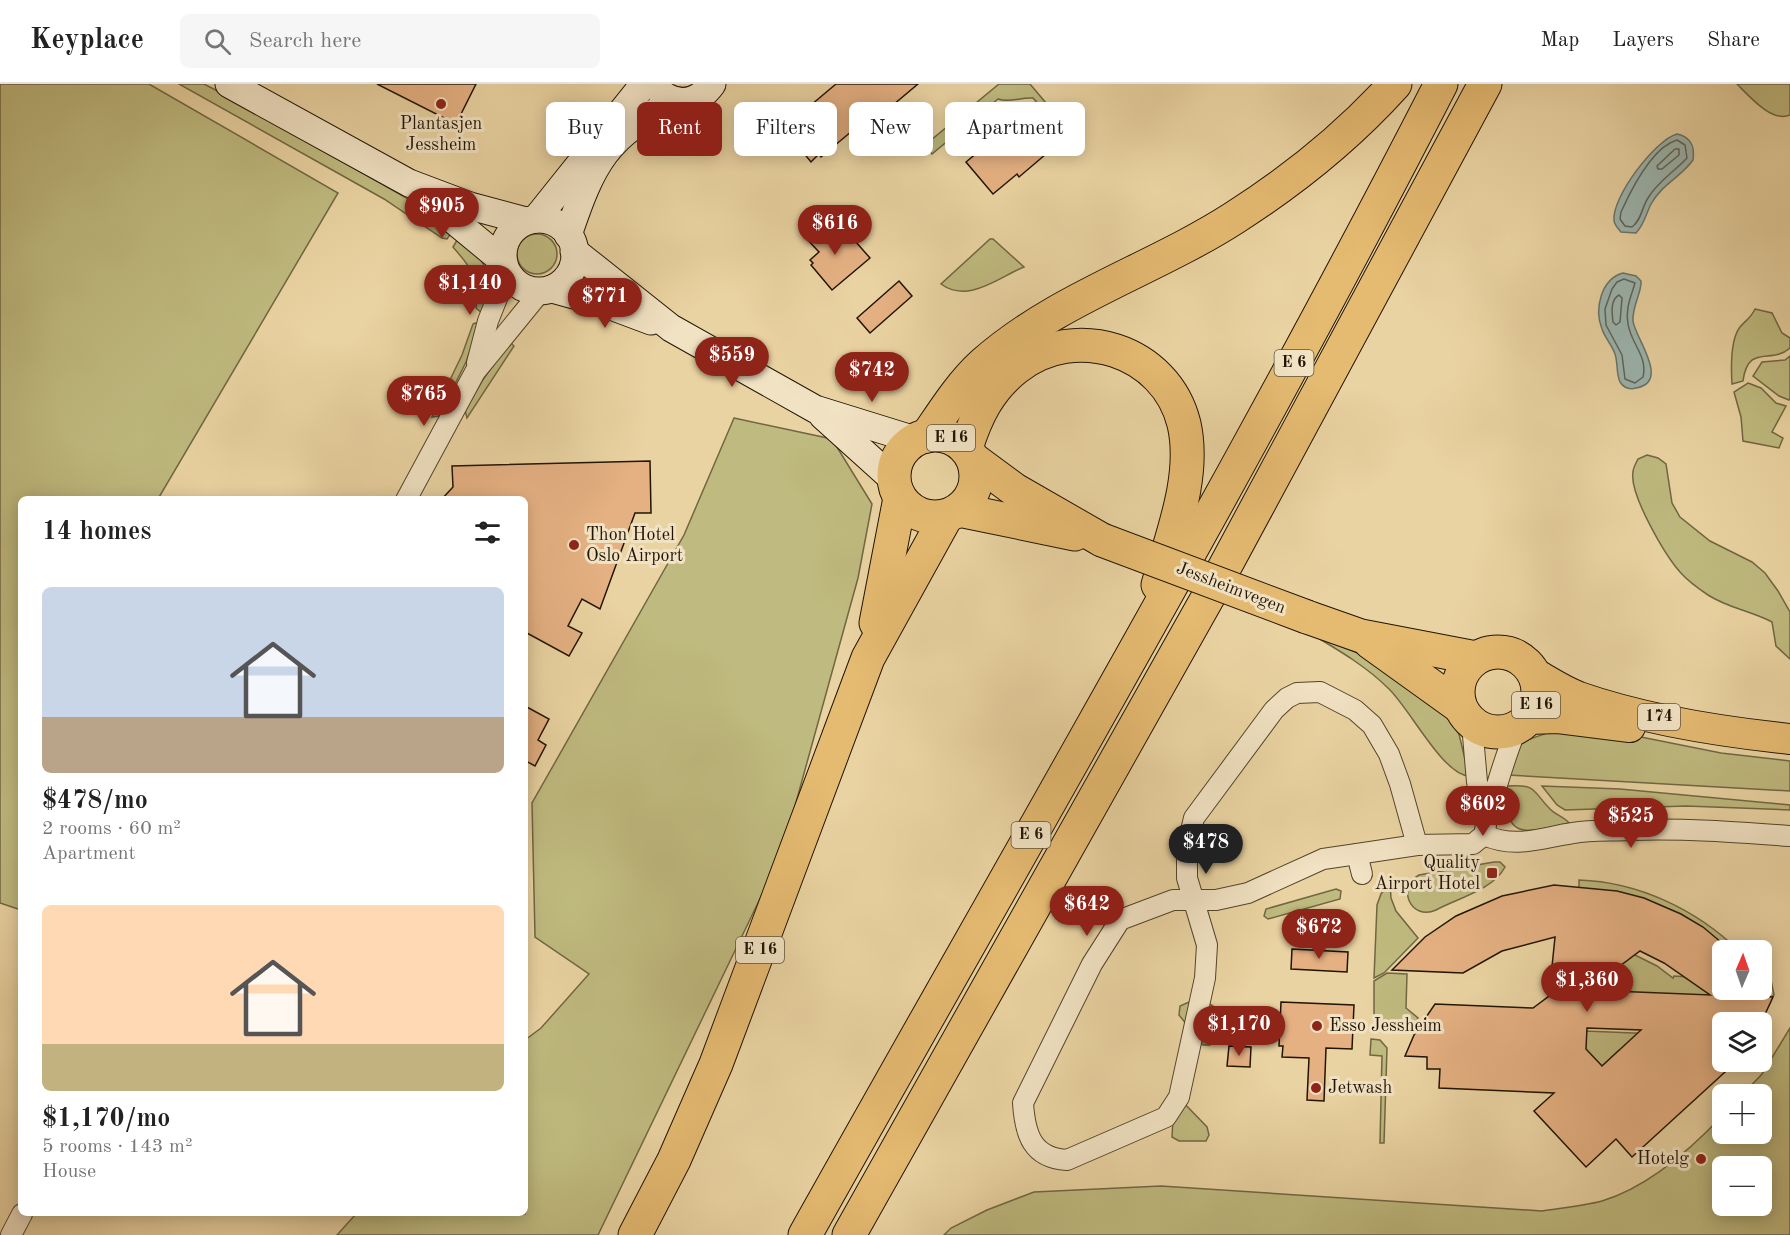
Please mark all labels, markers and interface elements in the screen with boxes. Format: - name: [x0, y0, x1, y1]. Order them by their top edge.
- search box: [180, 14, 600, 68]
- icon: search: [201, 25, 234, 58]
- text: Keyplace: [30, 27, 144, 55]
- text: Search here: [249, 30, 361, 52]
- text: Map: [1540, 30, 1579, 51]
- text: Layers: [1612, 30, 1674, 51]
- text: Share: [1707, 30, 1760, 51]
- marker: Plantasjen Jessheim: [434, 97, 448, 111]
- chip: Buy: [546, 102, 625, 156]
- chip: Rent: [637, 102, 722, 156]
- chip: Filters: [734, 102, 837, 156]
- chip: New: [849, 102, 933, 156]
- chip: Apartment: [945, 102, 1085, 156]
- place label: Plantasjen Jessheim: [400, 115, 483, 154]
- pin: $905: [406, 188, 478, 239]
- text: $905: [419, 197, 465, 217]
- pin: $616: [799, 205, 871, 256]
- text: $616: [812, 214, 858, 234]
- pin: $1,140: [421, 265, 519, 316]
- text: $1,140: [438, 274, 502, 294]
- pin: $771: [569, 278, 641, 329]
- text: $771: [582, 287, 628, 307]
- pin: $559: [696, 337, 768, 388]
- text: $559: [709, 346, 755, 366]
- road number: E 6: [1274, 350, 1314, 376]
- pin: $742: [836, 352, 908, 403]
- text: $742: [849, 361, 895, 381]
- pin: $765: [388, 376, 460, 427]
- text: $765: [401, 385, 447, 405]
- road number: E 16: [927, 425, 975, 451]
- icon: filters: [471, 516, 504, 549]
- text: 14 homes: [42, 519, 151, 545]
- place label: Thon Hotel Oslo Airport: [586, 526, 683, 565]
- marker: Thon Hotel Oslo Airport: [567, 538, 581, 552]
- street label: Jessheimvegen: [1174, 559, 1288, 617]
- icon: home: [219, 626, 327, 734]
- road number: E 16: [1512, 692, 1560, 718]
- road number: 174: [1638, 704, 1680, 730]
- pin: $602: [1447, 786, 1519, 837]
- text: $478/mo: [42, 788, 148, 814]
- text: $602: [1460, 795, 1506, 815]
- pin: $525: [1595, 798, 1667, 849]
- text: $525: [1608, 807, 1654, 827]
- text: 2 rooms · 60 m²: [42, 819, 181, 839]
- road number: E 6: [1012, 822, 1050, 848]
- pin: $478: [1170, 824, 1242, 875]
- text: $478: [1183, 833, 1229, 853]
- text: Apartment: [42, 844, 136, 864]
- place label: Quality Airport Hotel: [1374, 854, 1480, 893]
- marker: Quality Airport Hotel: [1485, 866, 1499, 880]
- pin: $642: [1051, 886, 1123, 937]
- text: $642: [1064, 895, 1110, 915]
- pin: $672: [1283, 909, 1355, 960]
- text: $672: [1296, 918, 1342, 938]
- road number: E 16: [736, 937, 784, 963]
- north arrow: [1712, 940, 1772, 1000]
- map controls: [1712, 940, 1772, 1216]
- icon: home: [219, 944, 327, 1052]
- pin: $1,360: [1538, 962, 1636, 1013]
- text: $1,360: [1555, 971, 1619, 991]
- pin: $1,170: [1190, 1006, 1288, 1057]
- button: layers: [1712, 1012, 1772, 1072]
- text: $1,170: [1207, 1015, 1271, 1035]
- place label: Esso Jessheim: [1329, 1017, 1442, 1035]
- marker: Esso Jessheim: [1310, 1019, 1324, 1033]
- place label: Jetwash: [1328, 1079, 1392, 1097]
- marker: Jetwash: [1309, 1081, 1323, 1095]
- button: +: [1712, 1084, 1772, 1144]
- text: $1,170/mo: [42, 1106, 170, 1132]
- text: 5 rooms · 143 m²: [42, 1137, 192, 1157]
- place label: Hotelg: [1637, 1150, 1689, 1168]
- marker: Hotelg: [1694, 1152, 1708, 1166]
- button: −: [1712, 1156, 1772, 1216]
- text: House: [42, 1162, 96, 1182]

